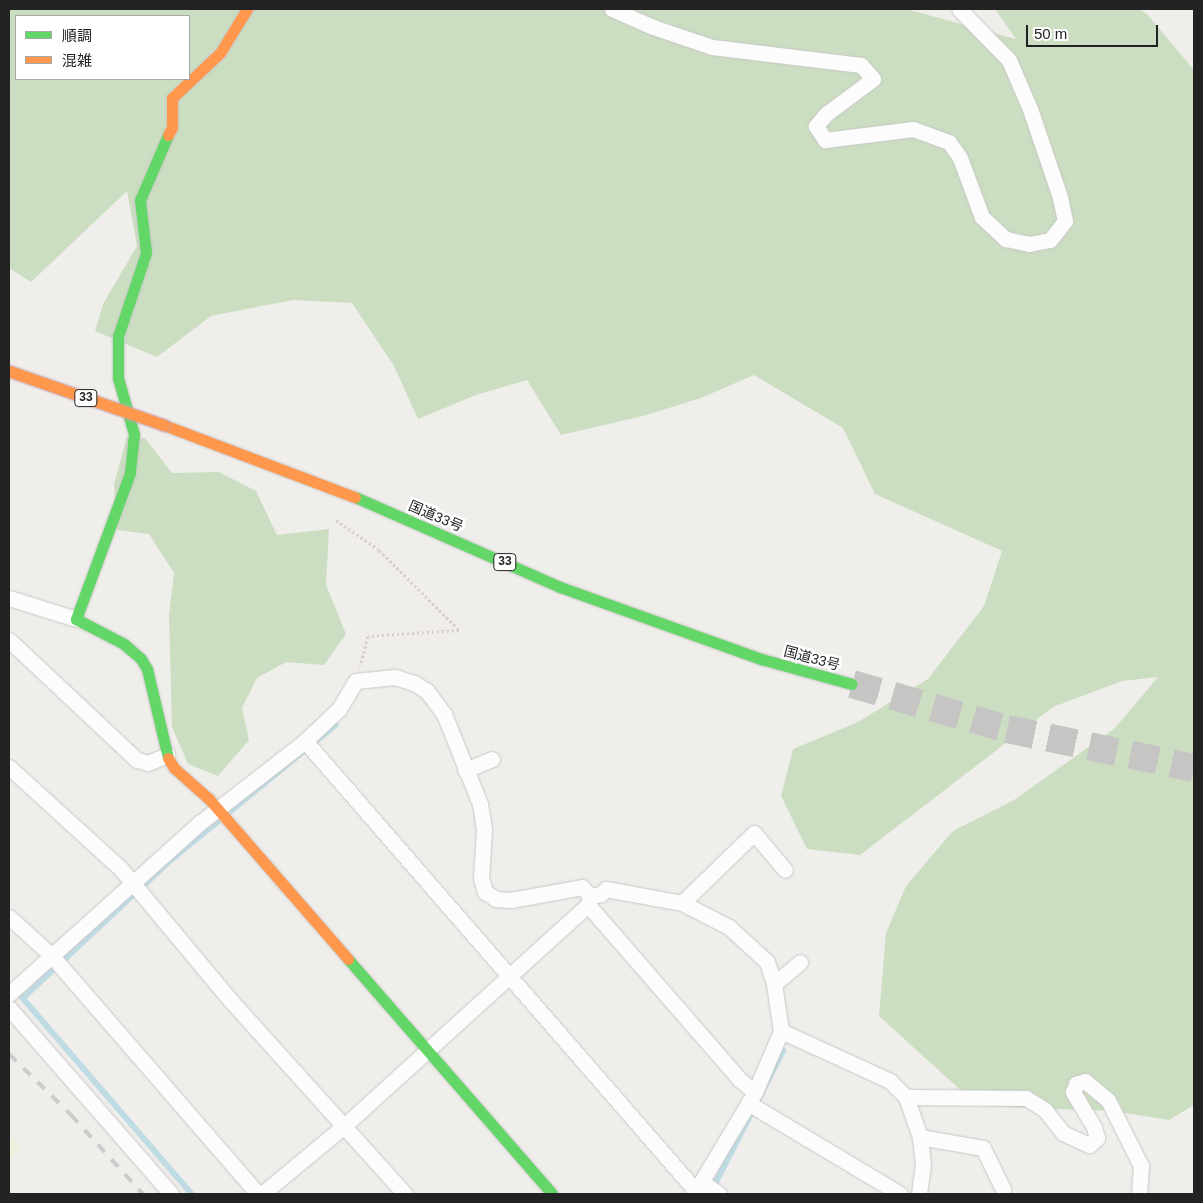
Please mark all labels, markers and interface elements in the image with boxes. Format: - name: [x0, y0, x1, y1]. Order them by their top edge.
- legend: [15, 15, 190, 80]
- scale bar: [1028, 15, 1160, 47]
- text: 50 m: [1034, 25, 1067, 42]
- text: 順調: [62, 27, 92, 44]
- text: 混雑: [62, 52, 92, 69]
- road number: 33: [74, 388, 98, 408]
- street label: 国道33号: [406, 497, 466, 535]
- road number: 33: [492, 552, 518, 572]
- street label: 国道33号: [782, 642, 842, 674]

